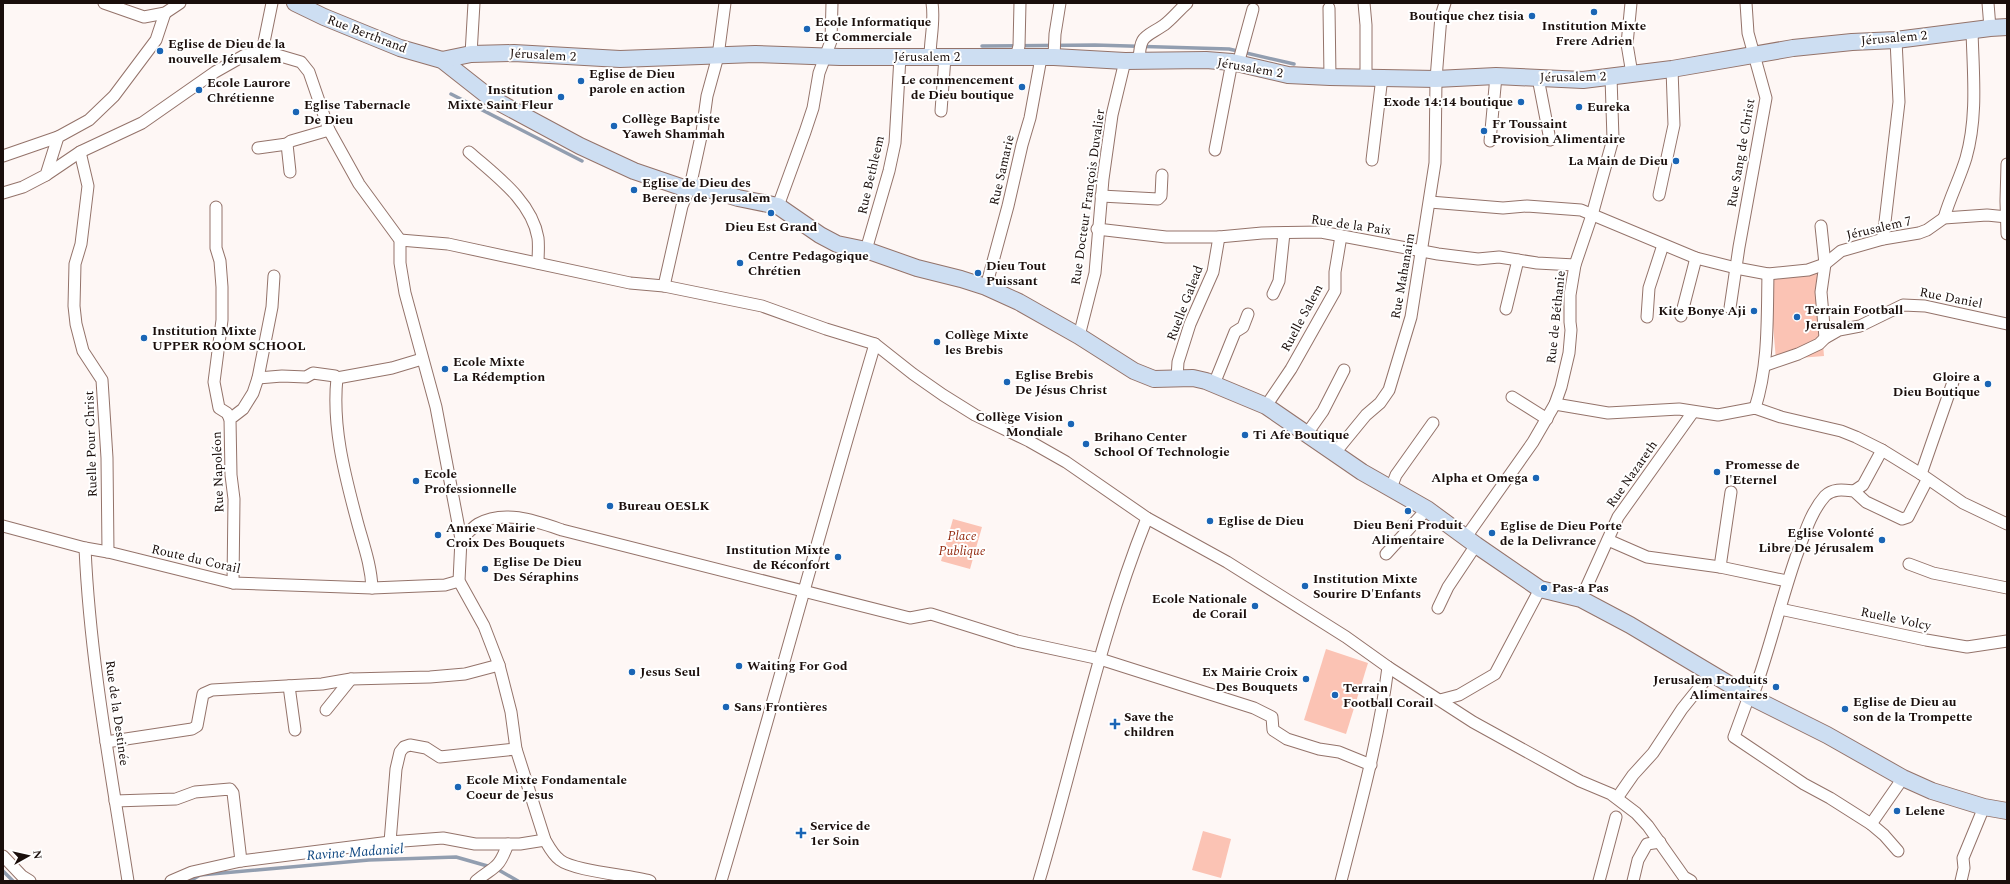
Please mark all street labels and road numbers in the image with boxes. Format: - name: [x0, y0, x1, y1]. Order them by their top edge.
- street label: Rue Berthrand: [324, 10, 410, 58]
- street label: Jérusalem 2: [1860, 25, 1928, 51]
- street label: Jérusalem 2: [509, 43, 577, 67]
- street label: Jérusalem 2: [894, 47, 960, 67]
- street label: Jérusalem 2: [1216, 52, 1284, 84]
- street label: Jérusalem 2: [1540, 66, 1606, 88]
- street label: Rue Sang de Christ: [1722, 97, 1760, 209]
- street label: Rue Docteur François Duvalier: [1066, 108, 1110, 286]
- street label: Rue Samarie: [984, 133, 1020, 207]
- street label: Rue Bethleem: [852, 134, 890, 216]
- street label: Rue de la Paix: [1310, 209, 1393, 241]
- street label: Jérusalem 7: [1844, 211, 1914, 245]
- street label: Rue Mahanaim: [1386, 231, 1420, 321]
- street label: Ruelle Galead: [1161, 262, 1209, 344]
- street label: Rue de Béthanie: [1541, 269, 1571, 365]
- street label: Ruelle Salem: [1276, 281, 1328, 355]
- street label: Rue Daniel: [1918, 282, 1984, 314]
- street label: Ruelle Pour Christ: [79, 390, 103, 498]
- street label: Rue Napoléon: [207, 431, 229, 513]
- street label: Rue Nazareth: [1601, 436, 1663, 512]
- street label: Route du Corail: [149, 539, 243, 579]
- street label: Ruelle Volcy: [1859, 602, 1934, 636]
- street label: Rue de la Destinée: [100, 659, 134, 767]

